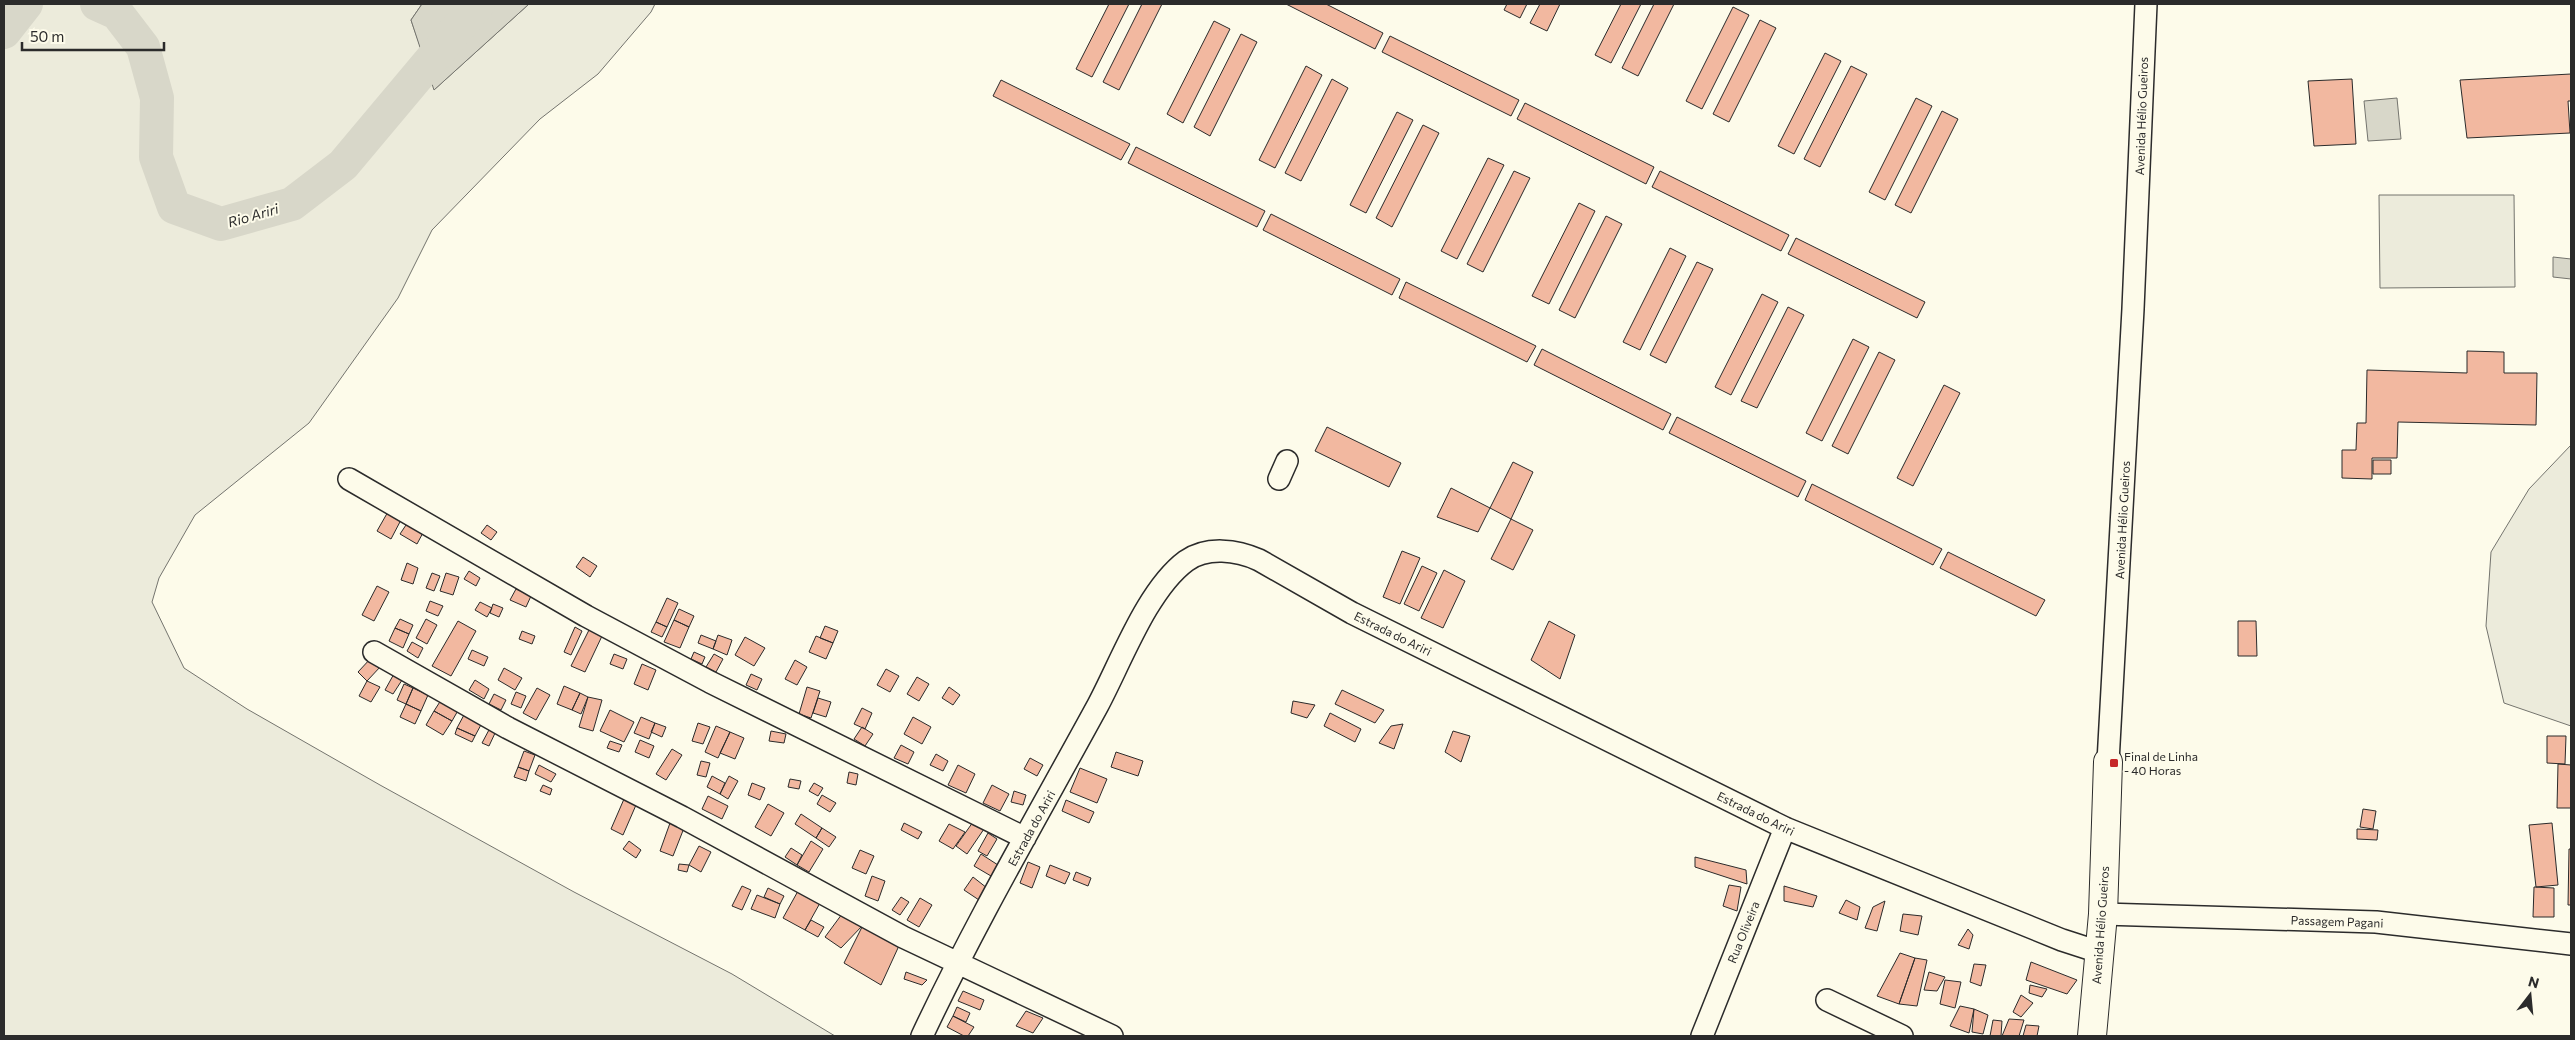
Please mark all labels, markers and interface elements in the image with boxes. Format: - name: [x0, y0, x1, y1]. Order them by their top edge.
- scale bar: [22, 20, 165, 52]
- text: 50 m: [30, 27, 64, 45]
- street label: Avenida Hélio Gueiros: [2132, 57, 2150, 175]
- water label: Rio Ariri: [226, 200, 281, 230]
- street label: Avenida Hélio Gueiros: [2112, 460, 2132, 580]
- street label: Estrada do Ariri: [1352, 608, 1434, 658]
- place label: Final de Linha - 40 Horas: [2124, 749, 2198, 777]
- marker: Final de Linha - 40 Horas: [2108, 757, 2120, 769]
- street label: Estrada do Ariri: [1004, 788, 1058, 868]
- street label: Estrada do Ariri: [1715, 788, 1797, 838]
- street label: Avenida Hélio Gueiros: [2089, 865, 2111, 985]
- street label: Rua Oliveira: [1724, 899, 1762, 965]
- street label: Passagem Pagani: [2290, 912, 2384, 930]
- north arrow: [2505, 970, 2555, 1020]
- text: N: [2526, 972, 2541, 992]

